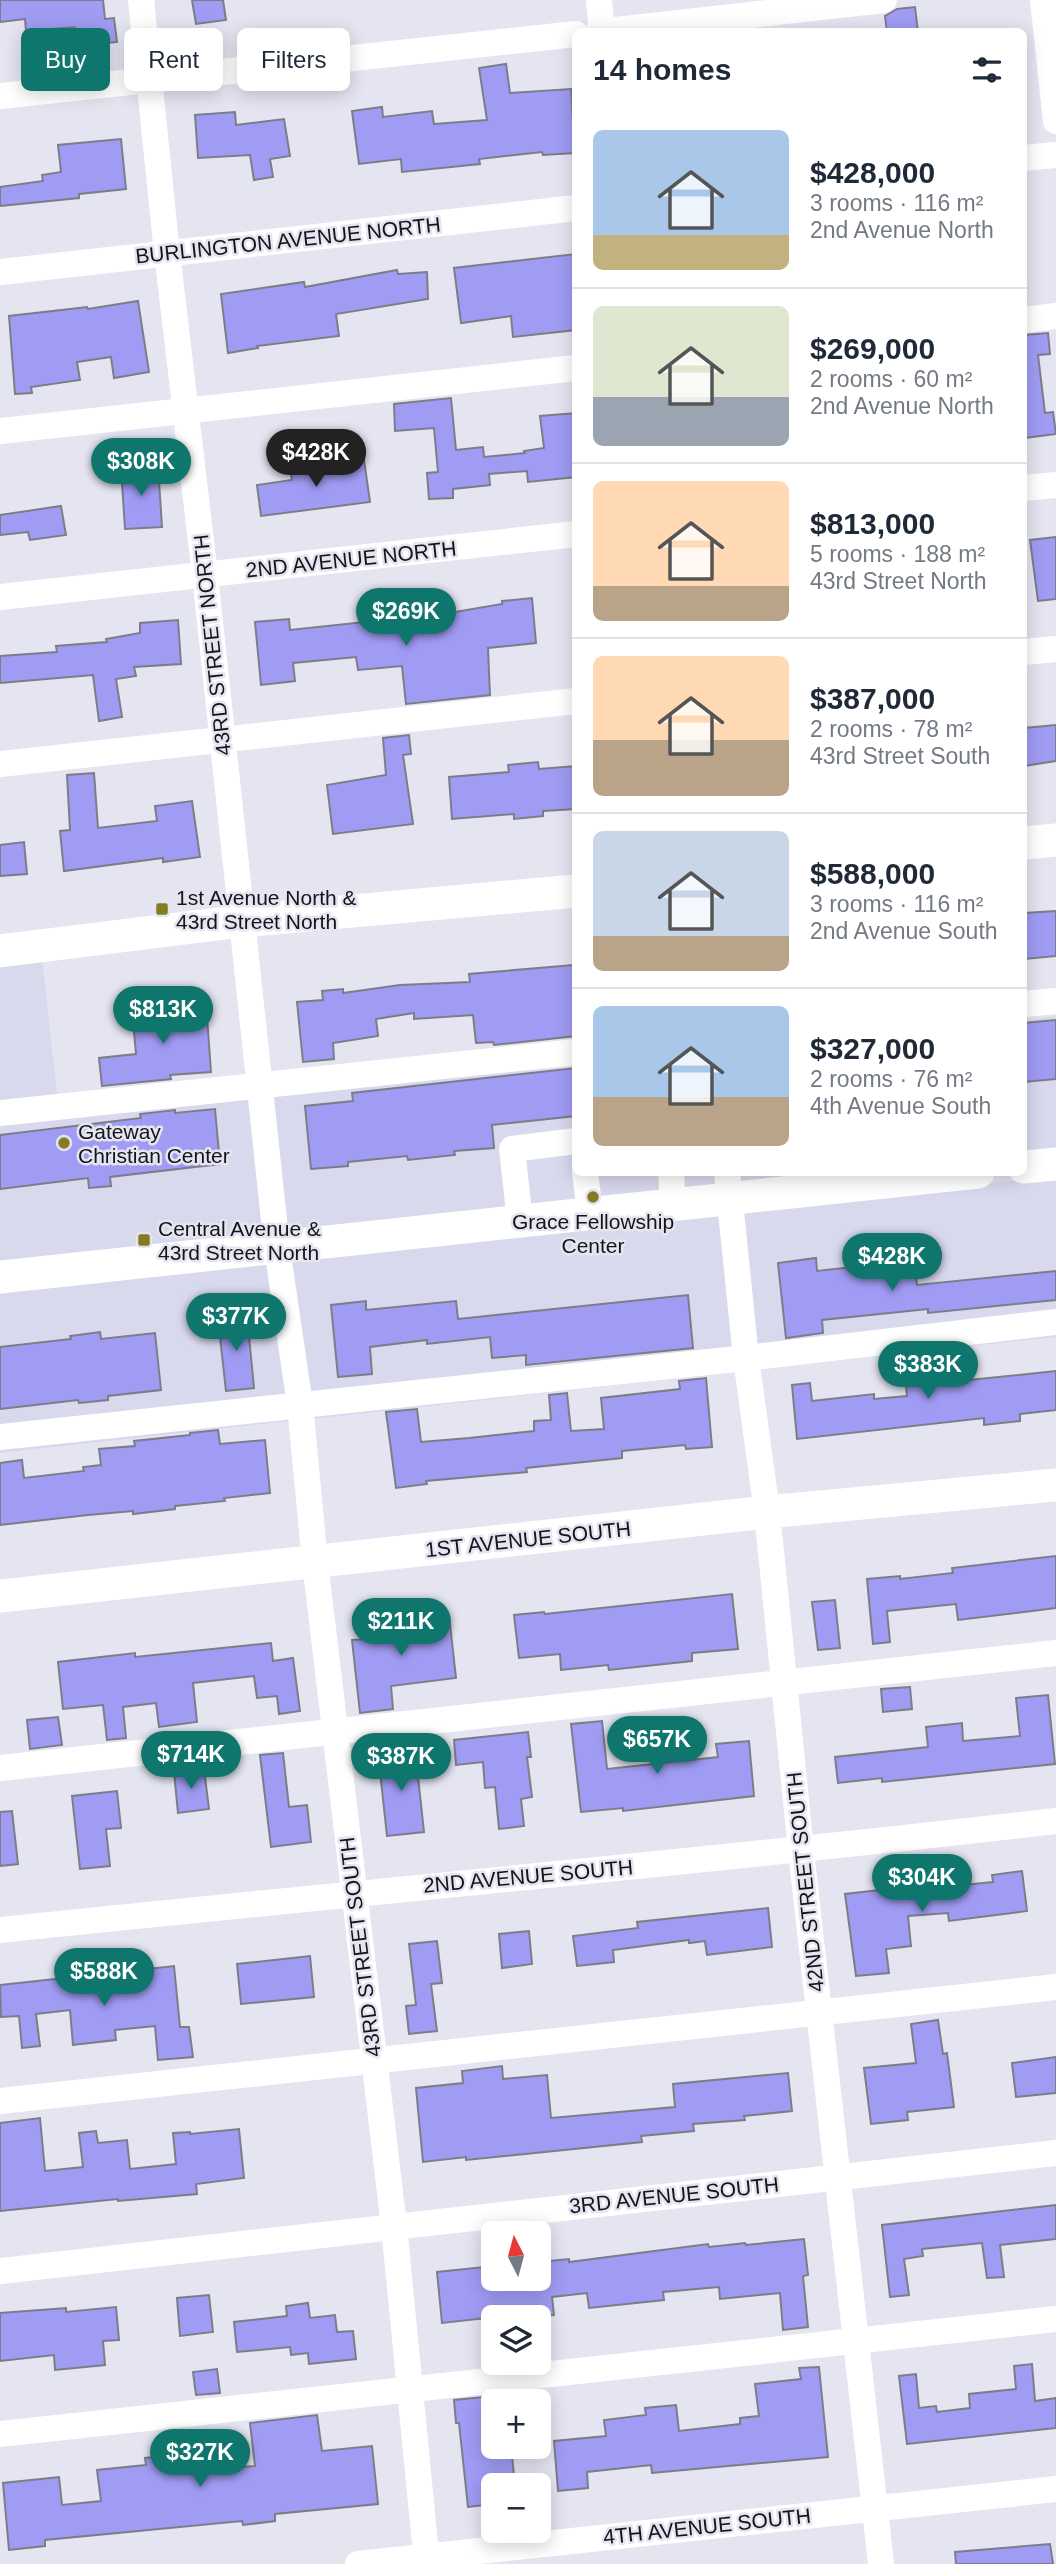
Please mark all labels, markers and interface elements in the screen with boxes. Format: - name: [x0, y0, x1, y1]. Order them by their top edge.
- chip: Buy: [21, 28, 110, 91]
- chip: Rent: [124, 28, 223, 91]
- chip: Filters: [237, 28, 350, 91]
- icon: filters: [968, 51, 1006, 89]
- text: 14 homes: [593, 53, 731, 86]
- text: $428,000: [810, 156, 935, 189]
- icon: home: [649, 158, 733, 242]
- text: 3 rooms · 116 m²: [810, 190, 983, 216]
- street label: BURLINGTON AVENUE NORTH: [134, 213, 442, 267]
- text: 2nd Avenue North: [810, 217, 994, 243]
- text: $269,000: [810, 332, 935, 365]
- icon: home: [649, 334, 733, 418]
- text: 2 rooms · 60 m²: [810, 366, 972, 392]
- text: 2nd Avenue North: [810, 393, 994, 419]
- pin: $428K: [267, 430, 365, 489]
- pin: $308K: [92, 438, 190, 498]
- text: $428K: [282, 439, 350, 465]
- text: $308K: [107, 448, 175, 474]
- text: $813,000: [810, 507, 935, 540]
- icon: home: [649, 509, 733, 593]
- street label: 43RD STREET NORTH: [189, 533, 235, 757]
- street label: 2ND AVENUE NORTH: [245, 537, 457, 581]
- text: 5 rooms · 188 m²: [810, 541, 985, 567]
- text: 43rd Street North: [810, 568, 986, 594]
- pin: $269K: [357, 588, 455, 648]
- text: $269K: [372, 598, 440, 624]
- text: $387,000: [810, 682, 935, 715]
- icon: home: [649, 684, 733, 768]
- text: 2 rooms · 78 m²: [810, 716, 972, 742]
- text: 43rd Street South: [810, 743, 990, 769]
- text: $588,000: [810, 857, 935, 890]
- icon: home: [649, 859, 733, 943]
- place label: 1st Avenue North & 43rd Street North: [176, 886, 357, 933]
- text: 3 rooms · 116 m²: [810, 891, 983, 917]
- marker: 1st Avenue North & 43rd Street North: [154, 901, 170, 917]
- text: 2nd Avenue South: [810, 918, 998, 944]
- pin: $813K: [114, 986, 212, 1046]
- text: $813K: [129, 996, 197, 1022]
- text: $327,000: [810, 1032, 935, 1065]
- icon: home: [649, 1034, 733, 1118]
- text: 2 rooms · 76 m²: [810, 1066, 972, 1092]
- text: 4th Avenue South: [810, 1093, 991, 1119]
- place label: Gateway Christian Center: [78, 1120, 230, 1167]
- marker: Gateway Christian Center: [56, 1135, 72, 1151]
- marker: Grace Fellowship Center: [585, 1189, 601, 1205]
- place label: Grace Fellowship Center: [512, 1210, 674, 1257]
- place label: Central Avenue & 43rd Street North: [158, 1217, 321, 1264]
- marker: Central Avenue & 43rd Street North: [136, 1232, 152, 1248]
- pin: $428K: [843, 1234, 941, 1293]
- text: $428K: [858, 1243, 926, 1269]
- pin: $377K: [187, 1294, 285, 1353]
- text: $377K: [202, 1303, 270, 1329]
- pin: $383K: [879, 1342, 977, 1401]
- text: $383K: [894, 1351, 962, 1377]
- street label: 1ST AVENUE SOUTH: [424, 1517, 632, 1561]
- pin: $211K: [352, 1598, 450, 1658]
- text: $211K: [368, 1608, 434, 1634]
- pin: $657K: [608, 1716, 706, 1776]
- text: $657K: [623, 1726, 691, 1752]
- pin: $714K: [142, 1732, 240, 1791]
- pin: $387K: [352, 1734, 450, 1793]
- text: $714K: [157, 1741, 225, 1767]
- text: $387K: [367, 1743, 435, 1769]
- street label: 42ND STREET SOUTH: [782, 1771, 828, 1993]
- street label: 43RD STREET SOUTH: [335, 1836, 385, 2058]
- pin: $304K: [873, 1854, 971, 1914]
- street label: 2ND AVENUE SOUTH: [422, 1855, 634, 1897]
- text: $304K: [888, 1864, 956, 1890]
- pin: $588K: [55, 1948, 153, 2008]
- text: $588K: [70, 1958, 138, 1984]
- street label: 3RD AVENUE SOUTH: [568, 2173, 780, 2217]
- north arrow: [481, 2221, 551, 2291]
- map controls: [481, 2221, 551, 2543]
- button: layers: [481, 2305, 551, 2375]
- button: +: [481, 2389, 551, 2459]
- pin: $327K: [151, 2430, 249, 2489]
- text: $327K: [166, 2439, 234, 2465]
- button: −: [481, 2473, 551, 2543]
- street label: 4TH AVENUE SOUTH: [602, 2504, 812, 2548]

